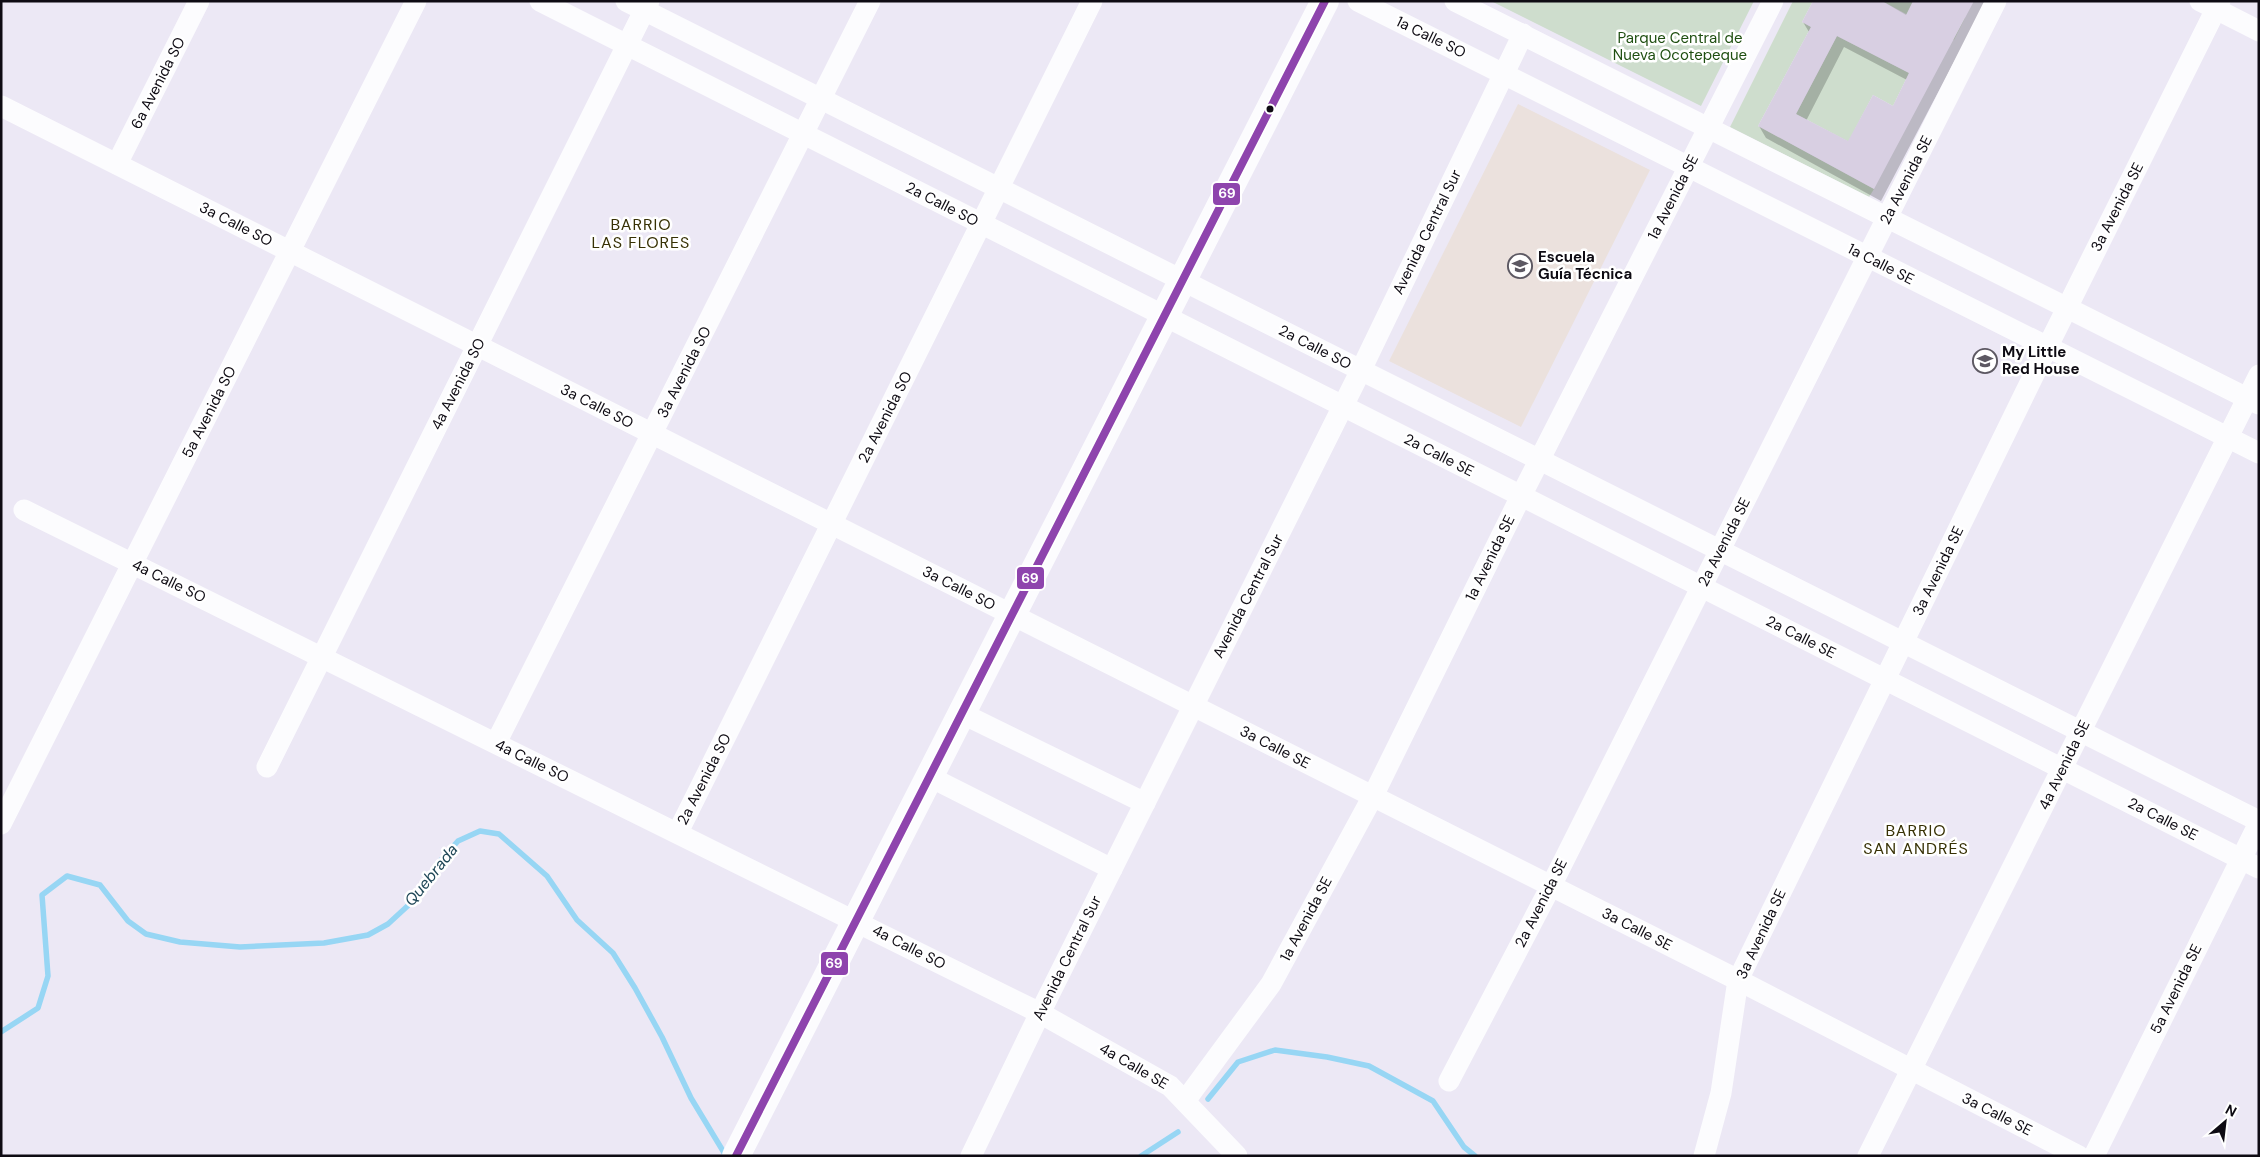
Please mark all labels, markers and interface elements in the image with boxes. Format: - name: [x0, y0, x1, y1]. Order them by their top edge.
- street label: 1a Calle SO: [1393, 12, 1469, 62]
- park label: Parque Central de Nueva Ocotepeque: [1613, 28, 1747, 65]
- street label: 6a Avenida SO: [126, 34, 190, 132]
- unlabelled marker: [1265, 104, 1275, 114]
- street label: 2a Avenida SE: [1875, 132, 1937, 228]
- street label: 1a Avenida SE: [1643, 151, 1703, 243]
- street label: 3a Avenida SE: [2086, 159, 2148, 255]
- street label: Avenida Central Sur: [1388, 166, 1466, 298]
- street label: 2a Calle SO: [902, 177, 982, 231]
- line badge: 69: [1212, 182, 1241, 206]
- text: 69: [1218, 184, 1236, 202]
- street label: 3a Calle SO: [196, 197, 276, 251]
- district label: BARRIO LAS FLORES: [592, 214, 690, 253]
- street label: 1a Calle SE: [1844, 239, 1918, 289]
- place label: Escuela Guía Técnica: [1538, 247, 1632, 284]
- school or university icon: Escuela Guía Técnica: [1507, 253, 1533, 279]
- street label: 2a Calle SO: [1275, 320, 1355, 374]
- street label: 3a Avenida SO: [652, 323, 716, 421]
- street label: 4a Avenida SO: [426, 335, 490, 433]
- place label: My Little Red House: [2002, 342, 2080, 379]
- school or university icon: My Little Red House: [1972, 348, 1998, 374]
- street label: 5a Avenida SO: [177, 363, 241, 461]
- street label: 2a Avenida SO: [853, 368, 917, 466]
- street label: 3a Calle SO: [557, 379, 637, 433]
- street label: 2a Calle SE: [1401, 429, 1477, 481]
- street label: 2a Avenida SE: [1693, 494, 1755, 590]
- street label: 1a Avenida SE: [1461, 512, 1519, 604]
- street label: 3a Avenida SE: [1908, 523, 1968, 619]
- street label: Avenida Central Sur: [1208, 530, 1288, 661]
- street label: 4a Calle SO: [129, 555, 209, 607]
- street label: 3a Calle SO: [919, 561, 999, 615]
- line badge: 69: [1016, 566, 1045, 590]
- text: 69: [1021, 569, 1039, 587]
- street label: 2a Calle SE: [1763, 611, 1839, 663]
- street label: 4a Avenida SE: [2034, 717, 2094, 813]
- street label: 3a Calle SE: [1236, 721, 1314, 773]
- street label: 2a Avenida SO: [672, 730, 736, 828]
- street label: 4a Calle SO: [492, 735, 572, 787]
- street label: 2a Calle SE: [2125, 793, 2201, 845]
- district label: BARRIO SAN ANDRÉS: [1863, 820, 1969, 859]
- water label: Quebrada: [399, 839, 463, 910]
- street label: 2a Avenida SE: [1510, 855, 1572, 951]
- street label: 1a Avenida SE: [1275, 873, 1337, 965]
- street label: 3a Avenida SE: [1731, 886, 1791, 982]
- street label: Avenida Central Sur: [1028, 892, 1106, 1024]
- street label: 3a Calle SE: [1598, 903, 1676, 955]
- street label: 4a Calle SO: [869, 920, 949, 974]
- street label: 5a Avenida SE: [2146, 941, 2206, 1037]
- line badge: 69: [820, 951, 849, 976]
- text: 69: [825, 954, 843, 972]
- street label: 4a Calle SE: [1096, 1038, 1172, 1094]
- street label: 3a Calle SE: [1958, 1088, 2036, 1140]
- north arrow: [2200, 1097, 2250, 1147]
- text: N: [2222, 1100, 2240, 1121]

